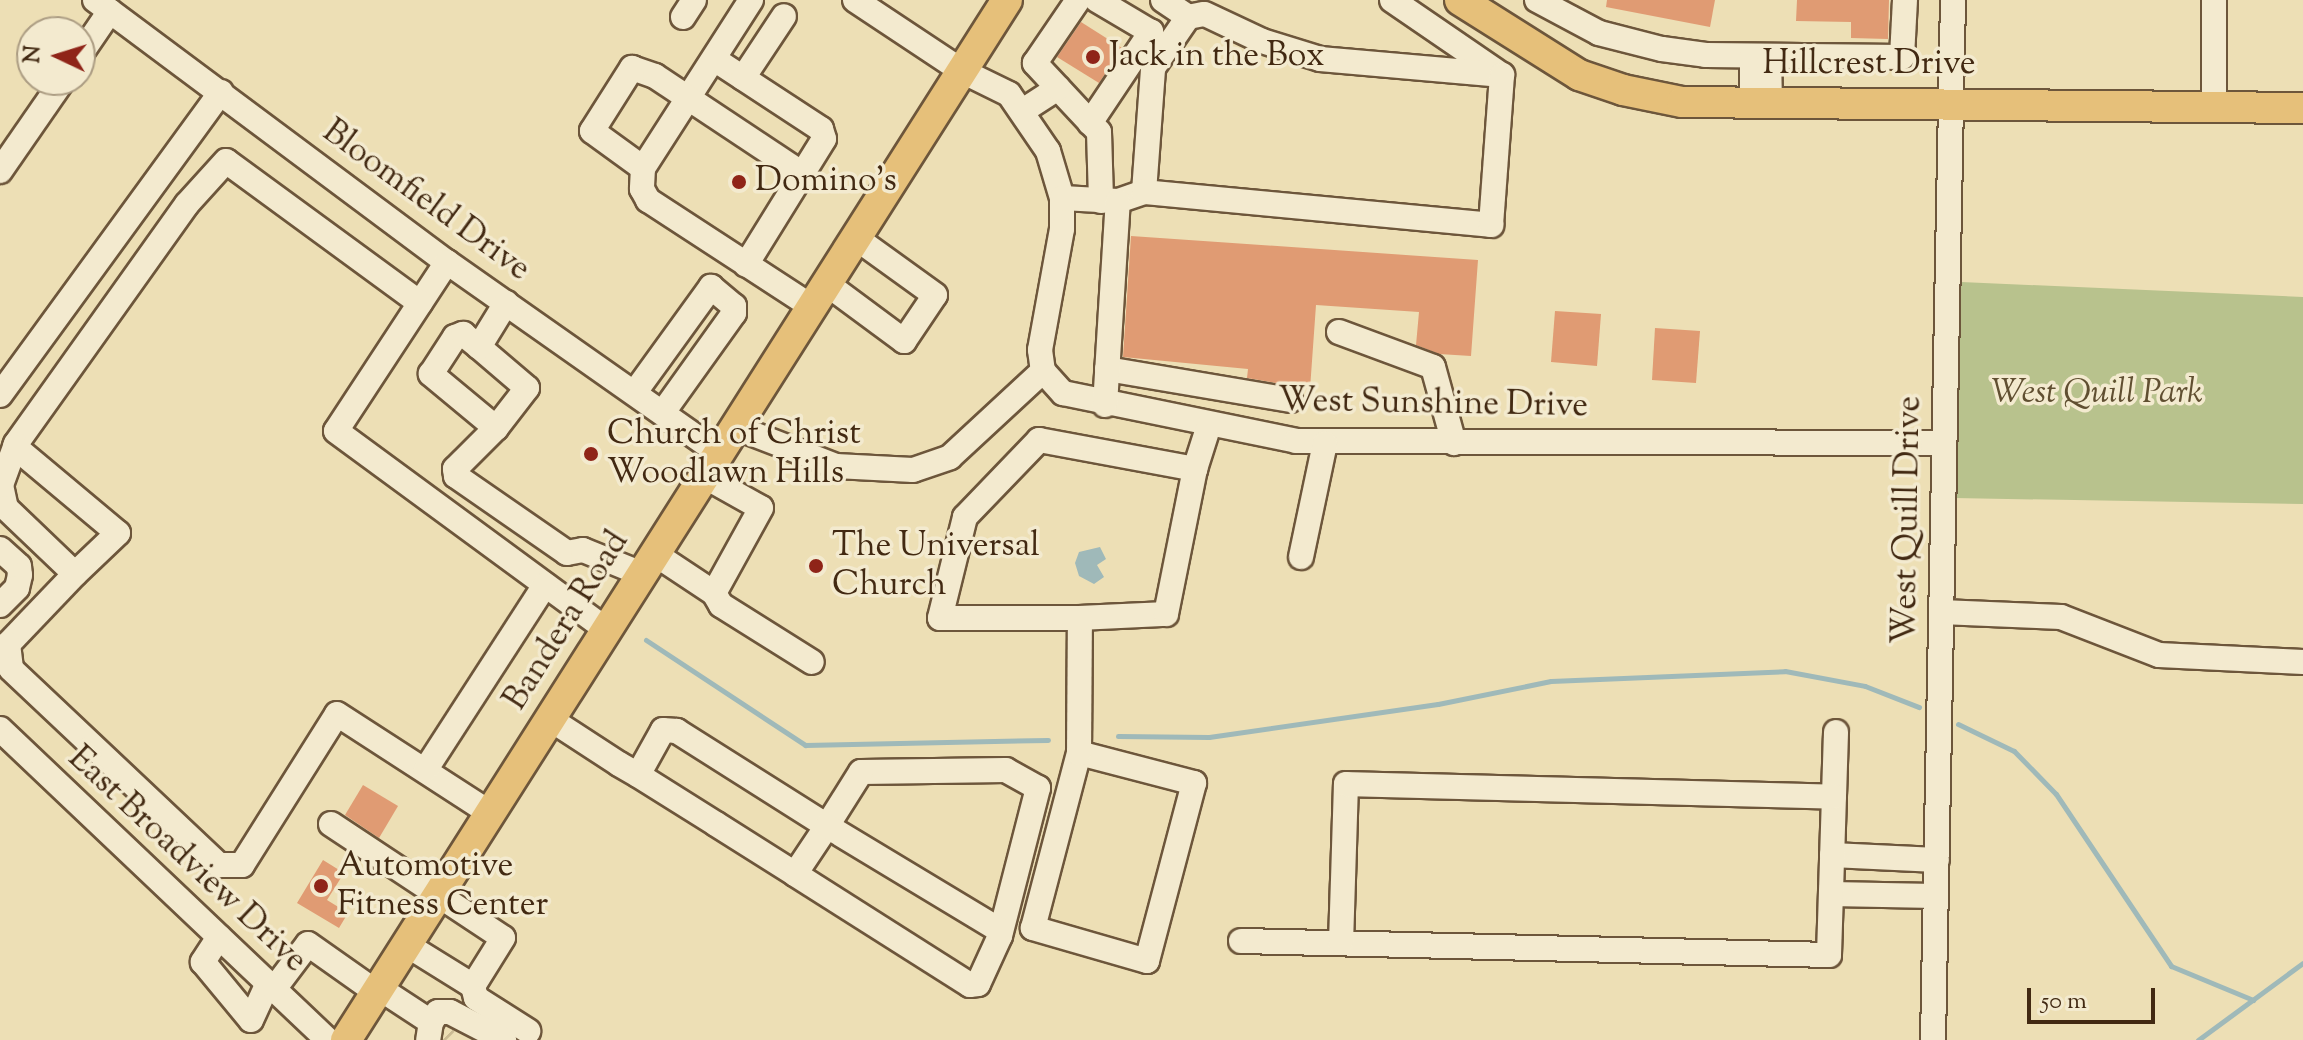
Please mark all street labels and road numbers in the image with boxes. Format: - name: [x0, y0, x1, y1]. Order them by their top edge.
- street label: Hillcrest Drive: [1762, 45, 1976, 85]
- street label: Bloomfield Drive: [314, 112, 538, 290]
- street label: West Sunshine Drive: [1278, 381, 1588, 427]
- street label: West Quill Drive: [1885, 396, 1931, 644]
- street label: Bandera Road: [496, 524, 638, 718]
- street label: East Broadview Drive: [59, 739, 315, 981]

